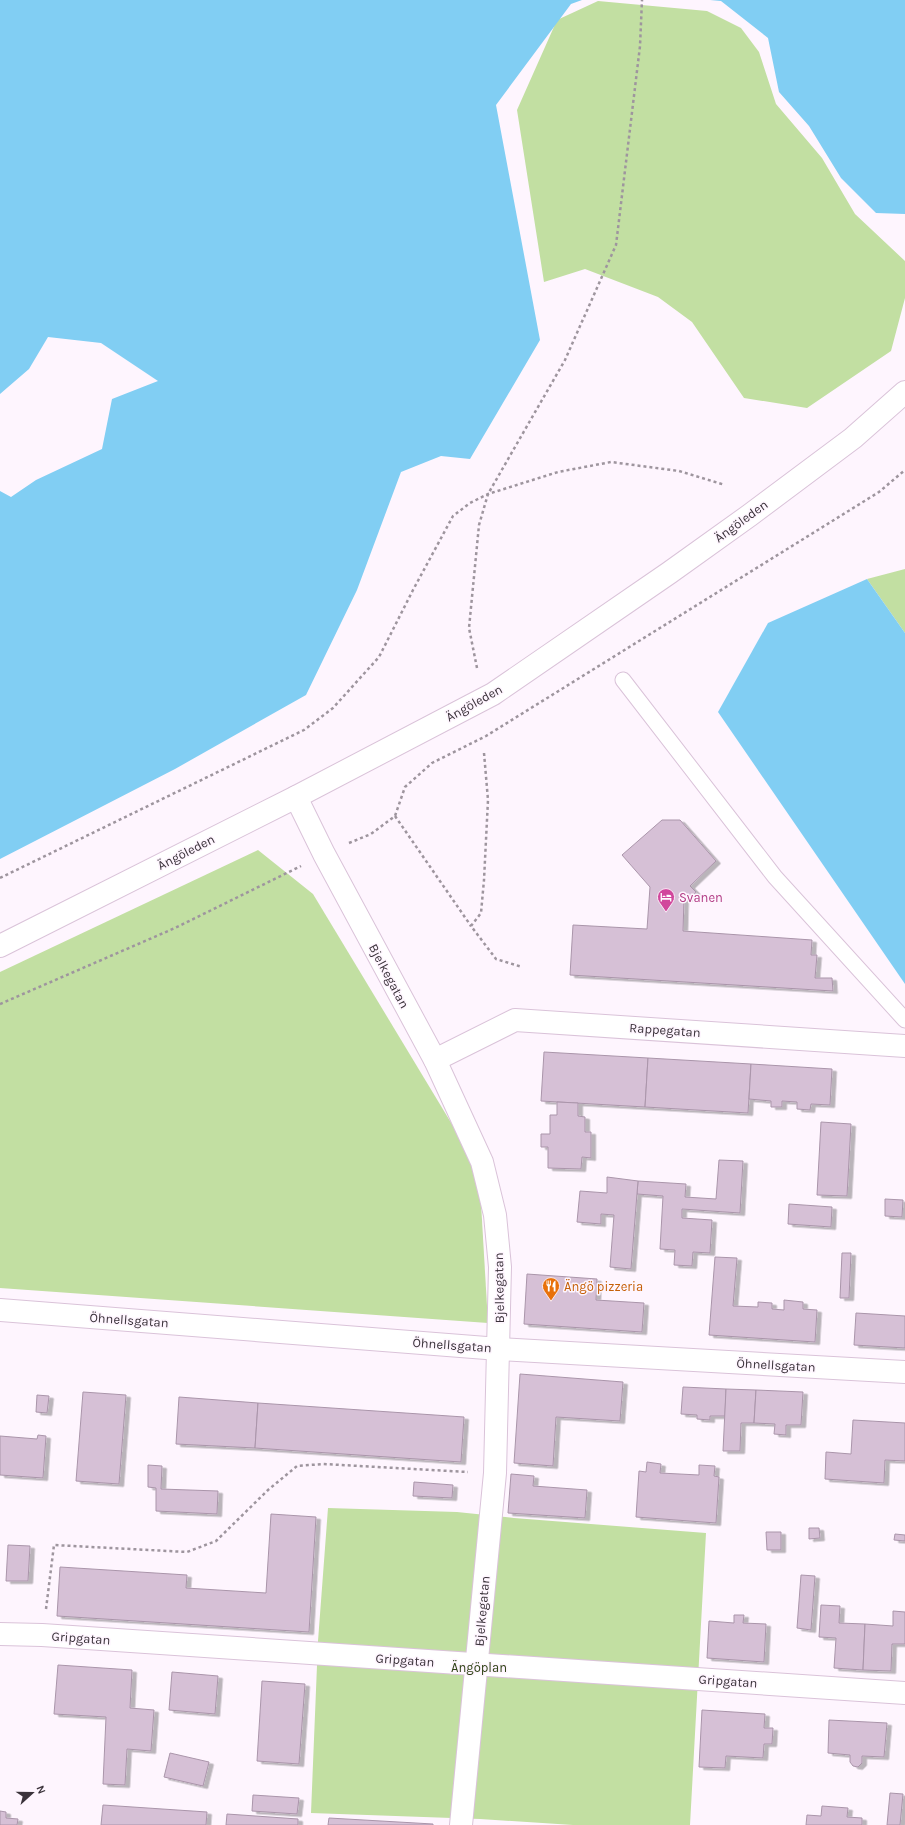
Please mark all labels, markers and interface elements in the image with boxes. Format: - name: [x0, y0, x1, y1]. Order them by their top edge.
- street label: Ängöleden: [711, 496, 771, 545]
- street label: Ängöleden: [443, 680, 505, 725]
- street label: Ängöleden: [154, 830, 217, 873]
- hotel icon: Svanen: [656, 887, 676, 912]
- place label: Svanen: [679, 890, 723, 905]
- street label: Bjelkegatan: [366, 941, 412, 1011]
- street label: Rappegatan: [629, 1020, 701, 1040]
- street label: Bjelkegatan: [491, 1252, 507, 1324]
- restaurant icon: Ängö pizzeria: [541, 1276, 561, 1301]
- place label: Ängö pizzeria: [564, 1278, 643, 1294]
- street label: Öhnellsgatan: [89, 1309, 169, 1330]
- street label: Öhnellsgatan: [412, 1334, 492, 1355]
- street label: Öhnellsgatan: [736, 1354, 816, 1375]
- street label: Bjelkegatan: [471, 1575, 493, 1647]
- street label: Gripgatan: [51, 1628, 111, 1648]
- street label: Gripgatan: [375, 1650, 435, 1670]
- park label: Ängöplan: [451, 1659, 507, 1675]
- street label: Gripgatan: [698, 1671, 758, 1691]
- north arrow: [12, 1773, 52, 1813]
- text: N: [33, 1784, 48, 1796]

